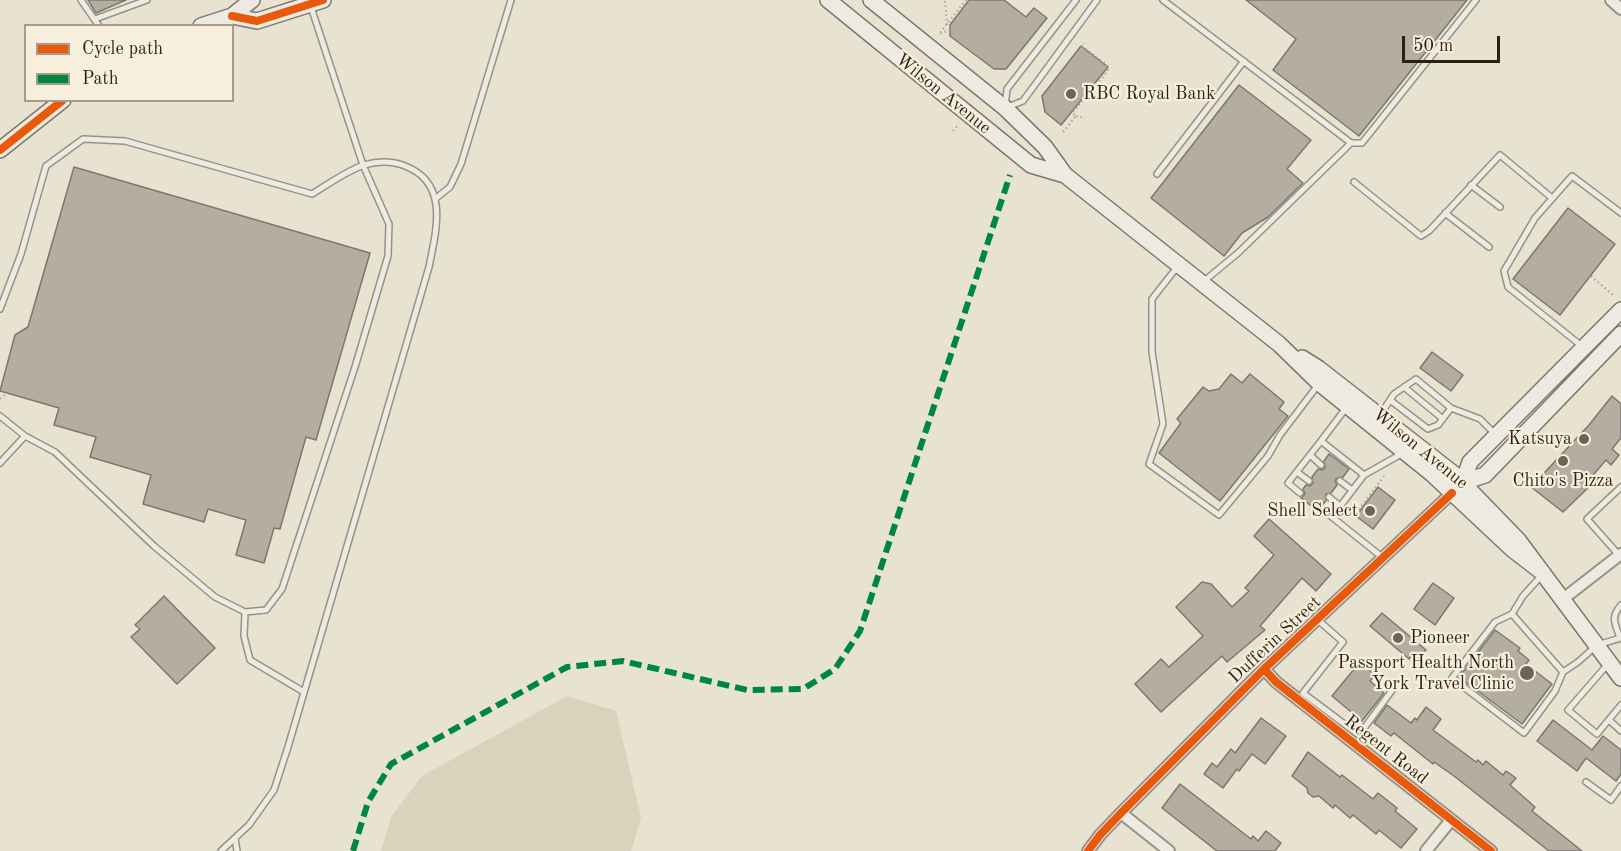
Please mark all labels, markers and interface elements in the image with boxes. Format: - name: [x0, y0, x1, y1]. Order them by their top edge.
- legend: [24, 24, 234, 102]
- scale bar: [1405, 24, 1502, 62]
- text: 50 m: [1413, 37, 1453, 55]
- text: Cycle path: [82, 40, 163, 58]
- street label: Wilson Avenue: [891, 49, 995, 139]
- text: Path: [82, 70, 118, 88]
- place label: RBC Royal Bank: [1083, 83, 1215, 105]
- marker: RBC Royal Bank: [1064, 87, 1078, 101]
- street label: Wilson Avenue: [1368, 404, 1472, 494]
- place label: Katsuya: [1508, 428, 1572, 450]
- marker: Katsuya: [1577, 432, 1591, 446]
- marker: Chito's Pizza: [1556, 454, 1570, 468]
- place label: Chito's Pizza: [1513, 470, 1613, 492]
- place label: Shell Select: [1267, 500, 1358, 522]
- marker: Shell Select: [1363, 504, 1377, 518]
- street label: Dufferin Street: [1224, 592, 1326, 688]
- place label: Pioneer: [1410, 627, 1470, 649]
- marker: Pioneer: [1391, 631, 1405, 645]
- place label: Passport Health North York Travel Clinic: [1337, 652, 1514, 694]
- marker: Passport Health North York Travel Clinic: [1518, 664, 1536, 682]
- street label: Regent Road: [1340, 711, 1432, 789]

